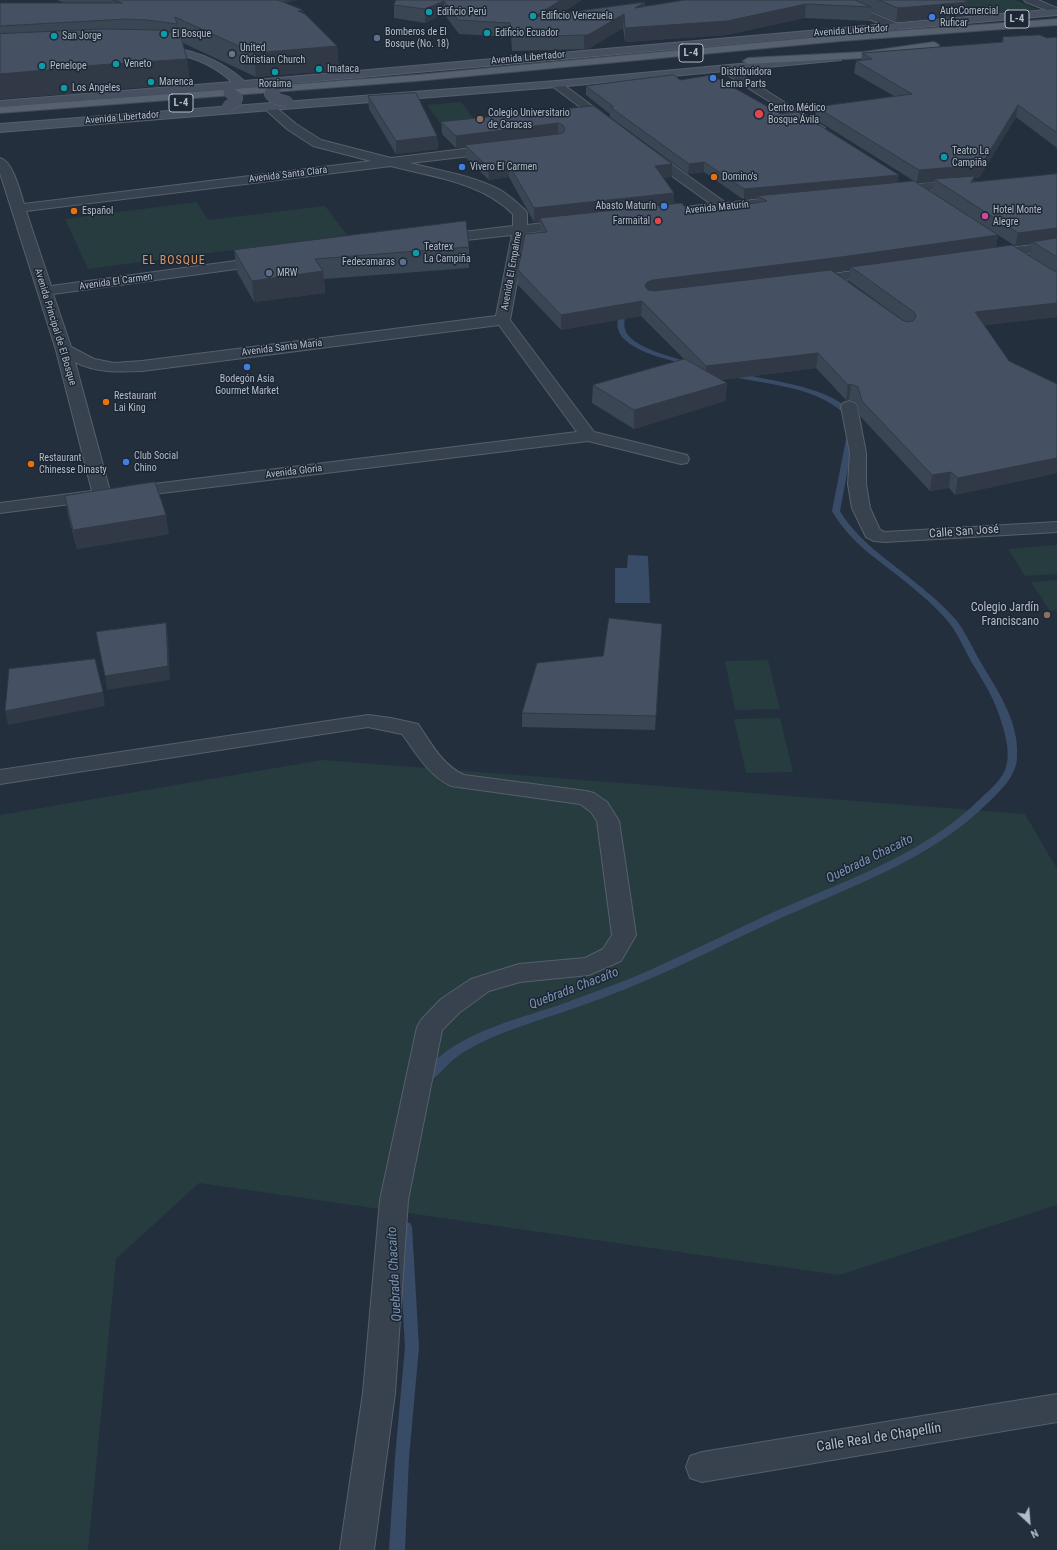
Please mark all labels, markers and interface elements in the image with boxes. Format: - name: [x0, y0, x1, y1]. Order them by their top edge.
- place label: AutoComercial Ruficar: [940, 5, 998, 28]
- place label: Edificio Perú: [437, 6, 486, 18]
- marker: Edificio Perú: [424, 7, 434, 17]
- place label: Edificio Venezuela: [541, 10, 613, 22]
- road number: L-4: [1005, 10, 1029, 28]
- marker: Edificio Venezuela: [528, 11, 538, 21]
- marker: AutoComercial Ruficar: [927, 12, 937, 22]
- street label: Avenida Libertador: [813, 22, 889, 40]
- place label: Bomberos de El Bosque (No. 18): [385, 26, 449, 50]
- place label: Edificio Ecuador: [495, 27, 558, 39]
- place label: El Bosque: [172, 28, 211, 40]
- marker: Edificio Ecuador: [482, 28, 492, 38]
- marker: El Bosque: [159, 29, 169, 39]
- place label: San Jorge: [62, 30, 102, 42]
- marker: San Jorge: [49, 31, 59, 41]
- marker: Bomberos de El Bosque (No. 18): [372, 33, 382, 43]
- place label: United Christian Church: [240, 42, 305, 66]
- road number: L-4: [679, 44, 703, 62]
- marker: United Christian Church: [227, 49, 237, 59]
- street label: Avenida Libertador: [490, 49, 566, 67]
- place label: Veneto: [124, 58, 151, 70]
- marker: Veneto: [111, 59, 121, 69]
- place label: Penelope: [50, 60, 87, 72]
- marker: Penelope: [37, 61, 47, 71]
- place label: Imataca: [327, 63, 359, 75]
- marker: Imataca: [314, 64, 324, 74]
- place label: Distribuidora Lema Parts: [721, 66, 772, 90]
- marker: Roraima: [270, 67, 280, 77]
- marker: Distribuidora Lema Parts: [708, 73, 718, 83]
- place label: Marenca: [159, 76, 193, 88]
- marker: Marenca: [146, 77, 156, 87]
- place label: Roraima: [259, 78, 291, 90]
- place label: Los Angeles: [72, 82, 120, 94]
- marker: Los Angeles: [59, 83, 69, 93]
- road number: L-4: [169, 94, 193, 112]
- place label: Centro Médico Bosque Ávila: [768, 102, 826, 126]
- place label: Colegio Universitario de Caracas: [488, 107, 570, 130]
- marker: Centro Médico Bosque Ávila: [753, 108, 765, 120]
- street label: Avenida Libertador: [84, 109, 160, 127]
- marker: Colegio Universitario de Caracas: [475, 114, 485, 124]
- place label: Teatro La Campiña: [952, 145, 989, 168]
- marker: Teatro La Campiña: [939, 152, 949, 162]
- place label: Vivero El Carmen: [470, 161, 537, 173]
- marker: Vivero El Carmen: [457, 162, 467, 172]
- street label: Avenida Santa Clara: [248, 164, 328, 186]
- place label: Domino's: [722, 171, 758, 183]
- marker: Domino's: [709, 172, 719, 182]
- street label: Avenida Maturín: [685, 199, 749, 217]
- place label: Abasto Maturín: [595, 200, 656, 212]
- marker: Abasto Maturín: [659, 201, 669, 211]
- place label: Hotel Monte Alegre: [993, 204, 1042, 228]
- place label: Español: [82, 205, 113, 217]
- marker: Español: [69, 206, 79, 216]
- marker: Hotel Monte Alegre: [980, 211, 990, 221]
- place label: Farmaital: [613, 215, 650, 227]
- marker: Farmaital: [653, 216, 663, 226]
- street label: Avenida El Empalme: [499, 231, 525, 311]
- place label: Teatrex La Campiña: [424, 241, 471, 264]
- marker: Teatrex La Campiña: [411, 248, 421, 258]
- district label: EL BOSQUE: [142, 254, 206, 268]
- place label: Fedecamaras: [342, 256, 395, 268]
- marker: Fedecamaras: [398, 257, 408, 267]
- street label: Avenida Principal de El Bosque: [31, 267, 79, 387]
- place label: MRW: [277, 267, 297, 279]
- marker: MRW: [264, 268, 274, 278]
- street label: Avenida El Carmen: [79, 271, 153, 293]
- street label: Avenida Santa María: [241, 337, 323, 359]
- marker: Bodegón Asia Gourmet Market: [242, 362, 252, 372]
- place label: Bodegón Asia Gourmet Market: [215, 373, 279, 396]
- place label: Restaurant Lai King: [114, 390, 157, 414]
- marker: Restaurant Lai King: [101, 397, 111, 407]
- place label: Club Social Chino: [134, 450, 178, 474]
- place label: Restaurant Chinesse Dinasty: [39, 452, 107, 476]
- marker: Club Social Chino: [121, 457, 131, 467]
- marker: Restaurant Chinesse Dinasty: [26, 459, 36, 469]
- street label: Avenida Gloria: [265, 463, 323, 481]
- street label: Calle San José: [929, 522, 999, 542]
- place label: Colegio Jardín Franciscano: [971, 601, 1039, 629]
- marker: Colegio Jardín Franciscano: [1042, 610, 1052, 620]
- water label: Quebrada Chacaíto: [824, 831, 916, 887]
- water label: Quebrada Chacaíto: [527, 965, 621, 1013]
- water label: Quebrada Chacaíto: [385, 1226, 405, 1322]
- street label: Calle Real de Chapellín: [815, 1420, 943, 1456]
- north arrow: [1009, 1502, 1049, 1542]
- text: N: [1029, 1526, 1040, 1541]

